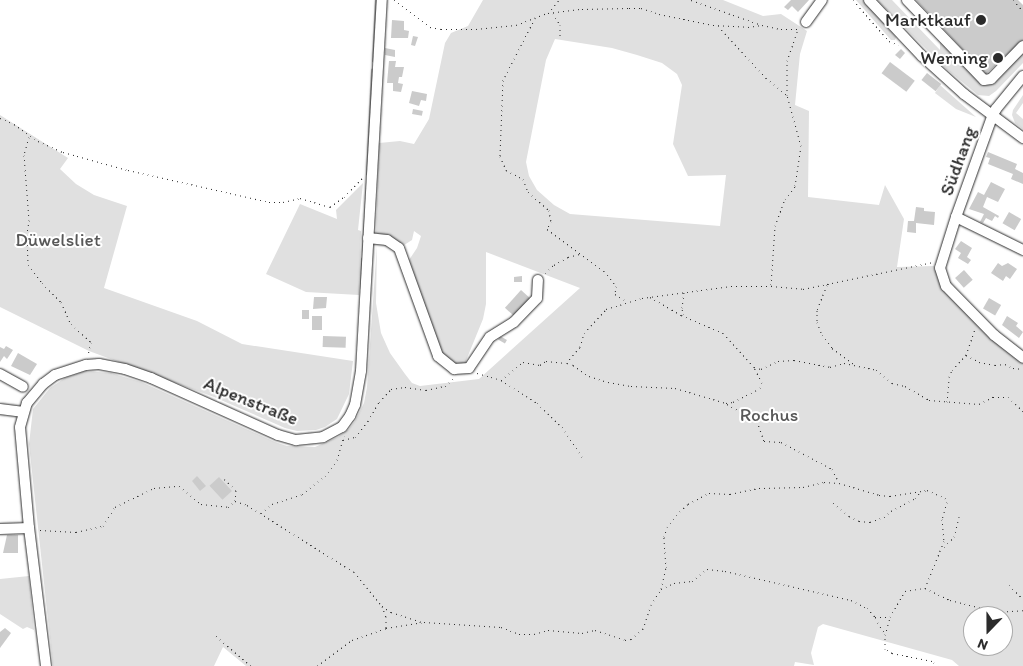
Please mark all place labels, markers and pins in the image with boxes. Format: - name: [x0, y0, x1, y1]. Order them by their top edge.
- place label: Marktkauf: [885, 9, 971, 31]
- marker: Marktkauf: [975, 14, 987, 26]
- place label: Werning: [920, 47, 988, 69]
- marker: Werning: [992, 52, 1004, 64]

